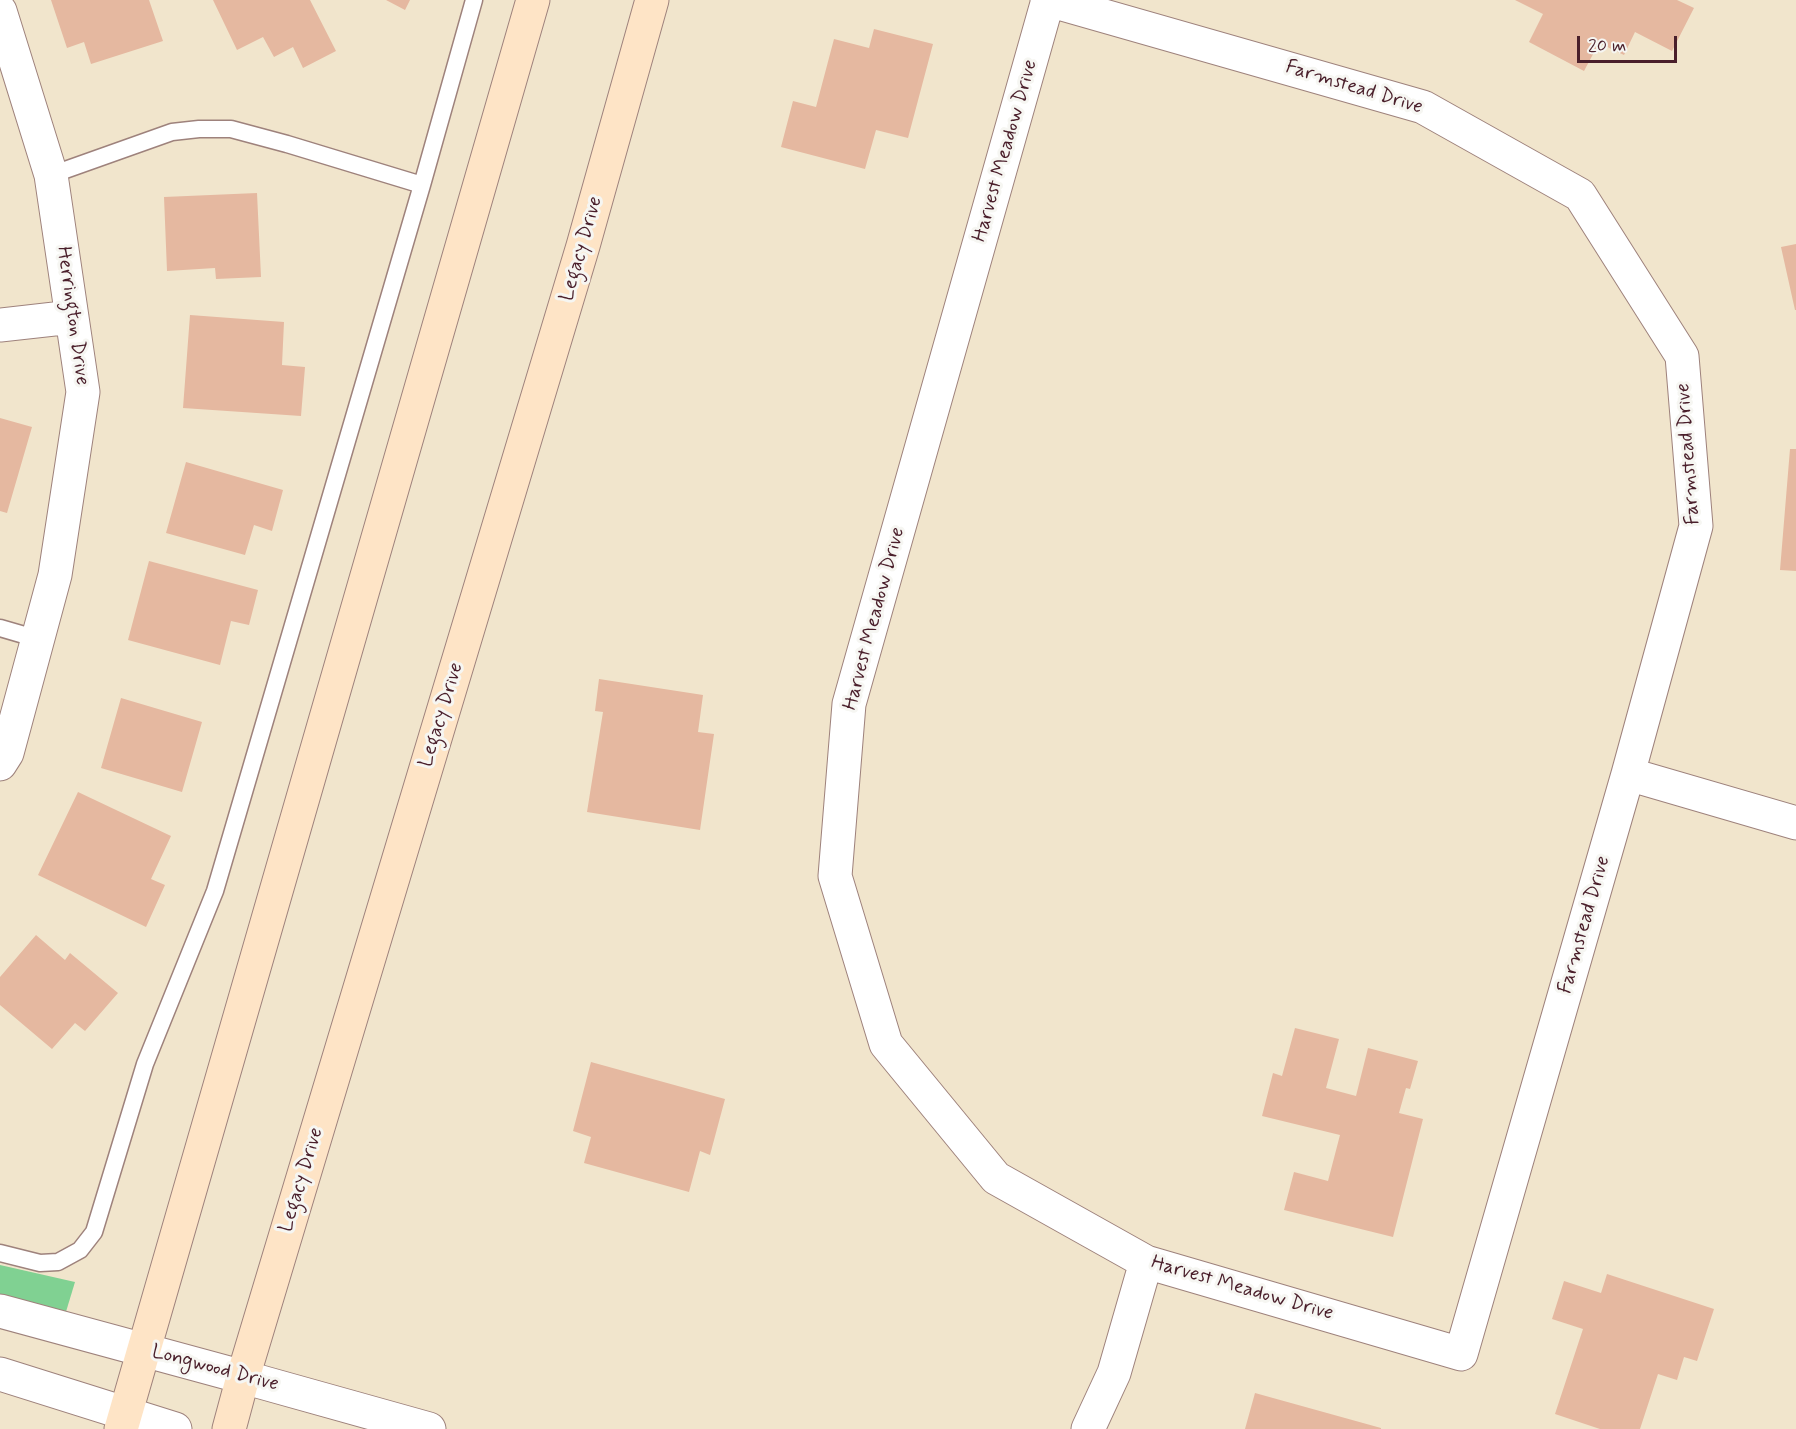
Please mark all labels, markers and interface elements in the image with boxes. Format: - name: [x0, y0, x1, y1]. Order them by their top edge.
- scale bar: [1580, 24, 1680, 62]
- text: 20 m: [1588, 34, 1626, 58]
- street label: Farmstead Drive: [1283, 56, 1425, 120]
- street label: Harvest Meadow Drive: [969, 57, 1043, 245]
- street label: Legacy Drive: [556, 194, 608, 304]
- street label: Herrington Drive: [50, 245, 94, 387]
- street label: Farmstead Drive: [1672, 382, 1706, 526]
- street label: Harvest Meadow Drive: [839, 525, 911, 713]
- street label: Legacy Drive: [415, 660, 469, 770]
- street label: Farmstead Drive: [1554, 853, 1616, 997]
- street label: Legacy Drive: [275, 1125, 329, 1235]
- street label: Harvest Meadow Drive: [1148, 1252, 1336, 1326]
- street label: Longwood Drive: [149, 1341, 281, 1397]

